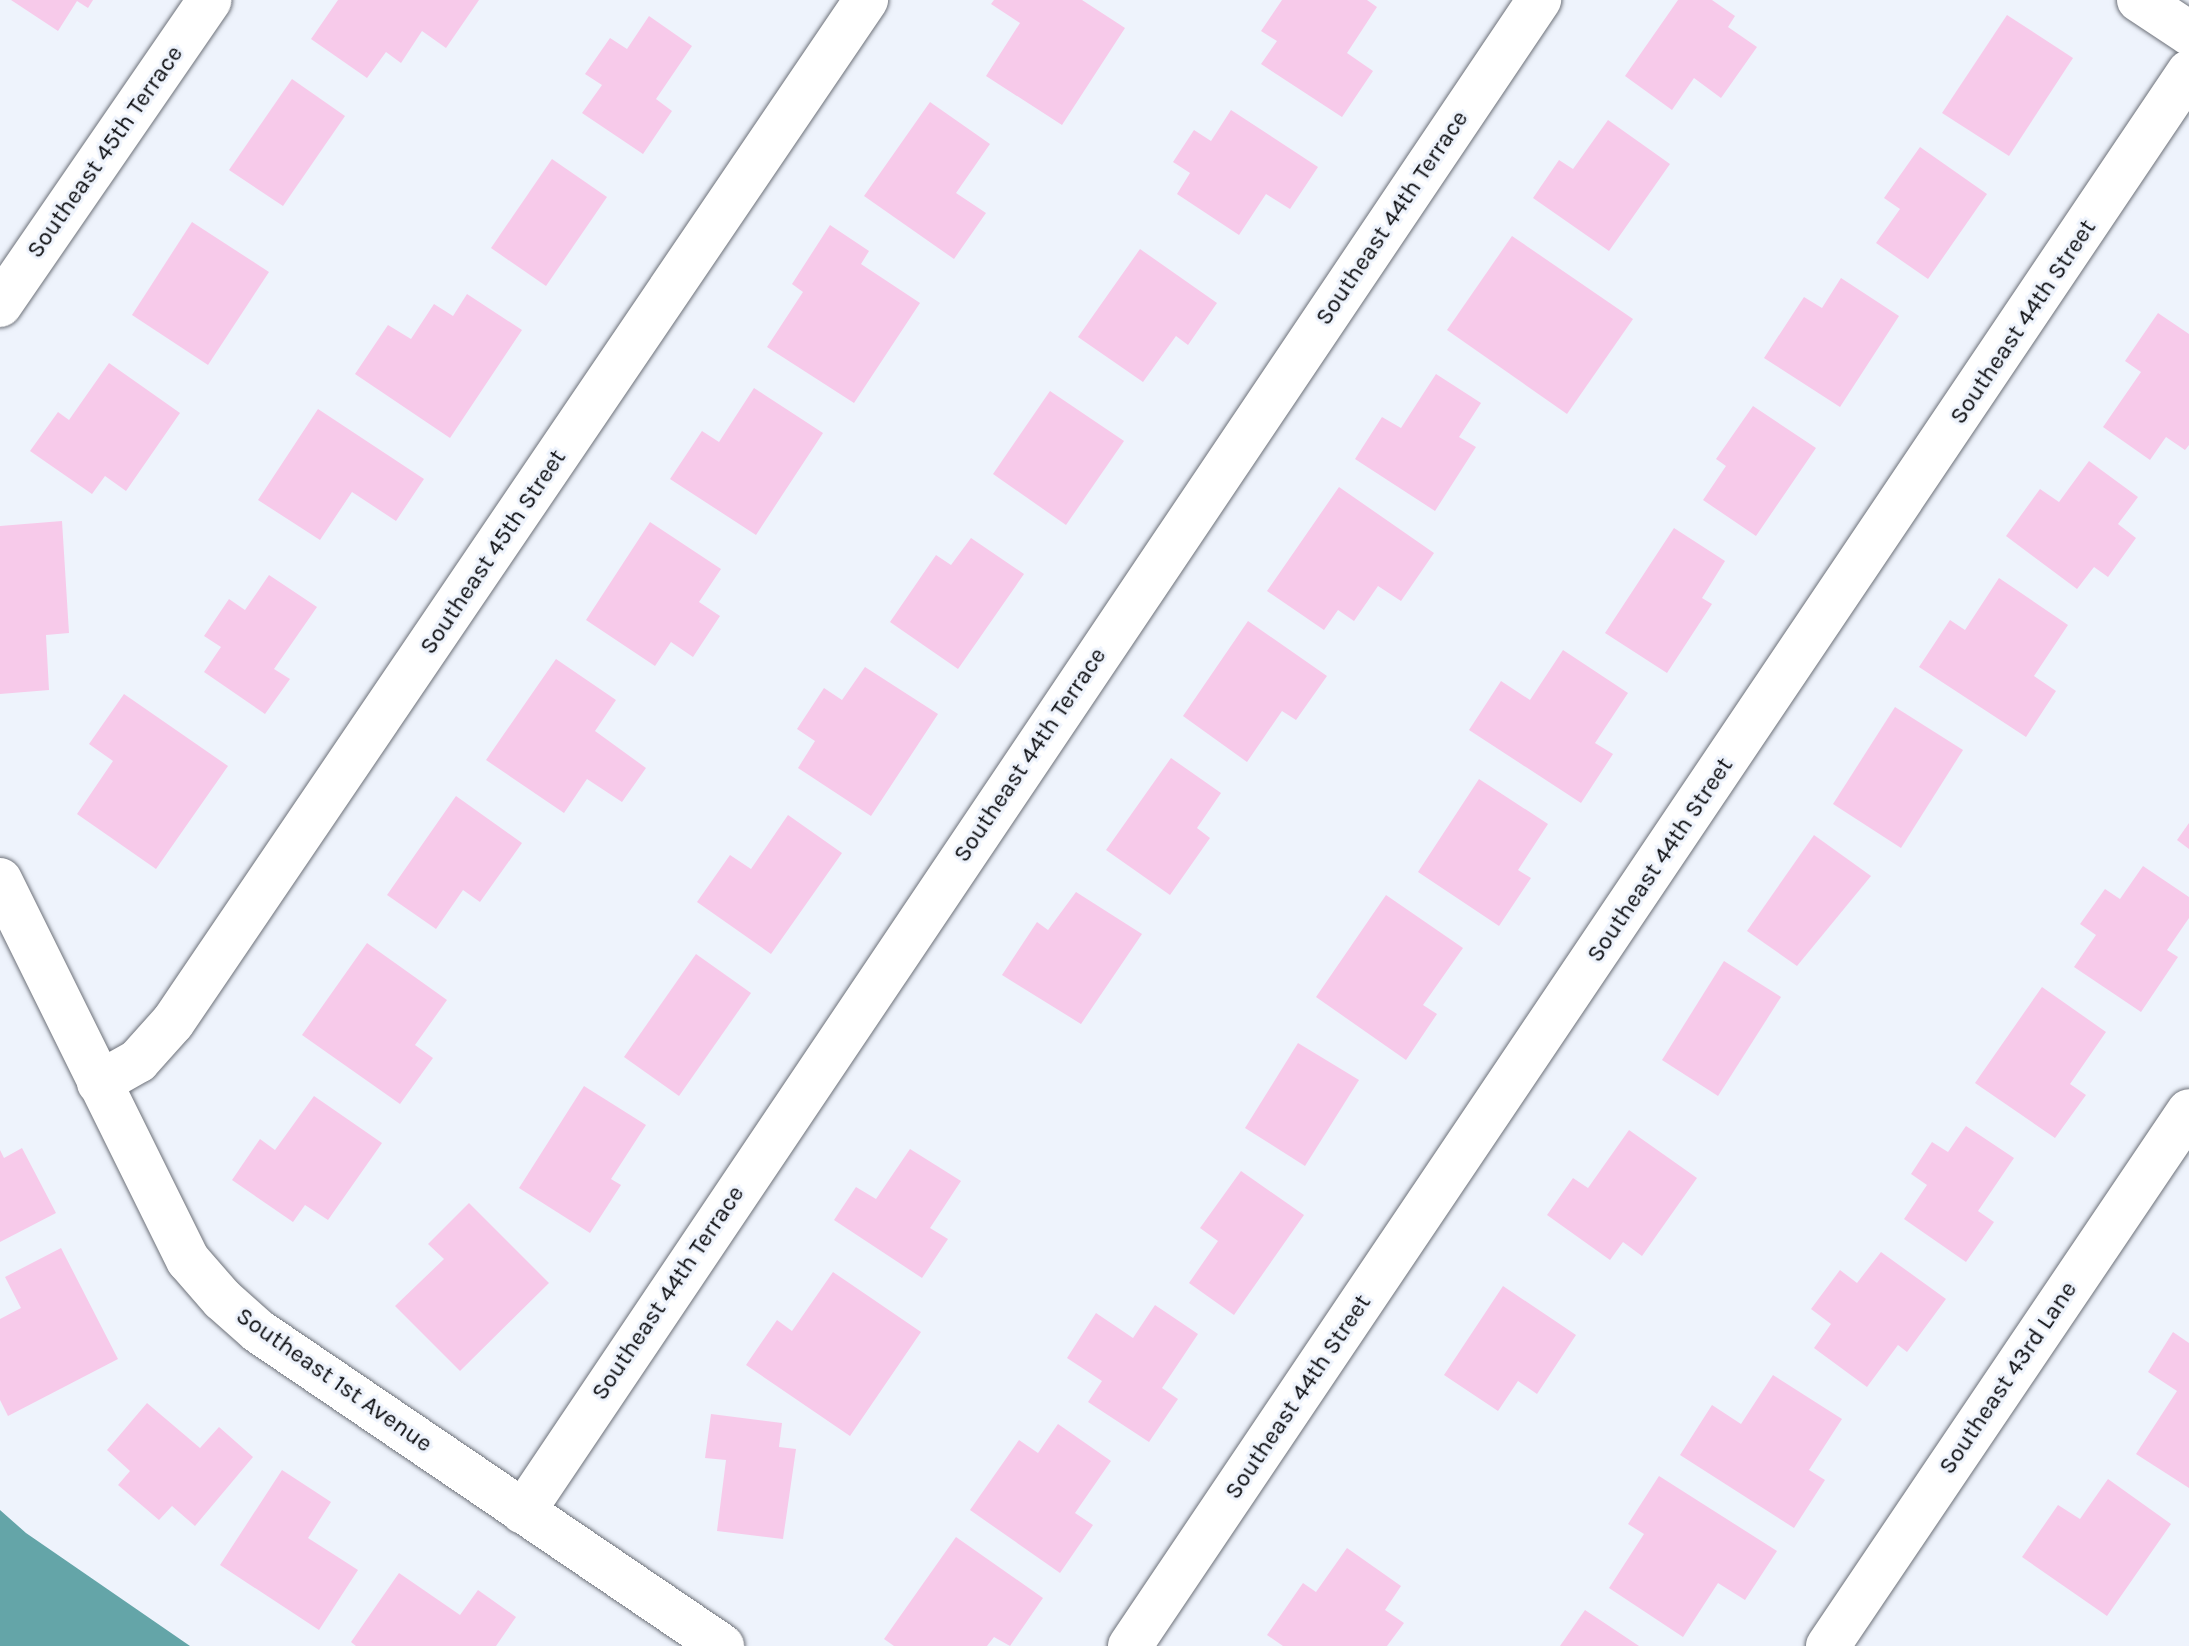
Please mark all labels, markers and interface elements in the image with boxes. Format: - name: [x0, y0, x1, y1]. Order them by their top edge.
- street label: Southeast 45th Terrace: [21, 40, 189, 264]
- street label: Southeast 44th Terrace: [1310, 105, 1474, 331]
- street label: Southeast 44th Street: [1944, 214, 2102, 430]
- street label: Southeast 45th Street: [414, 444, 572, 660]
- street label: Southeast 44th Terrace: [948, 642, 1112, 868]
- street label: Southeast 44th Street: [1581, 752, 1739, 968]
- street label: Southeast 44th Terrace: [586, 1180, 750, 1406]
- street label: Southeast 43rd Lane: [1933, 1276, 2083, 1480]
- street label: Southeast 44th Street: [1219, 1289, 1377, 1505]
- street label: Southeast 1st Avenue: [230, 1301, 438, 1459]

